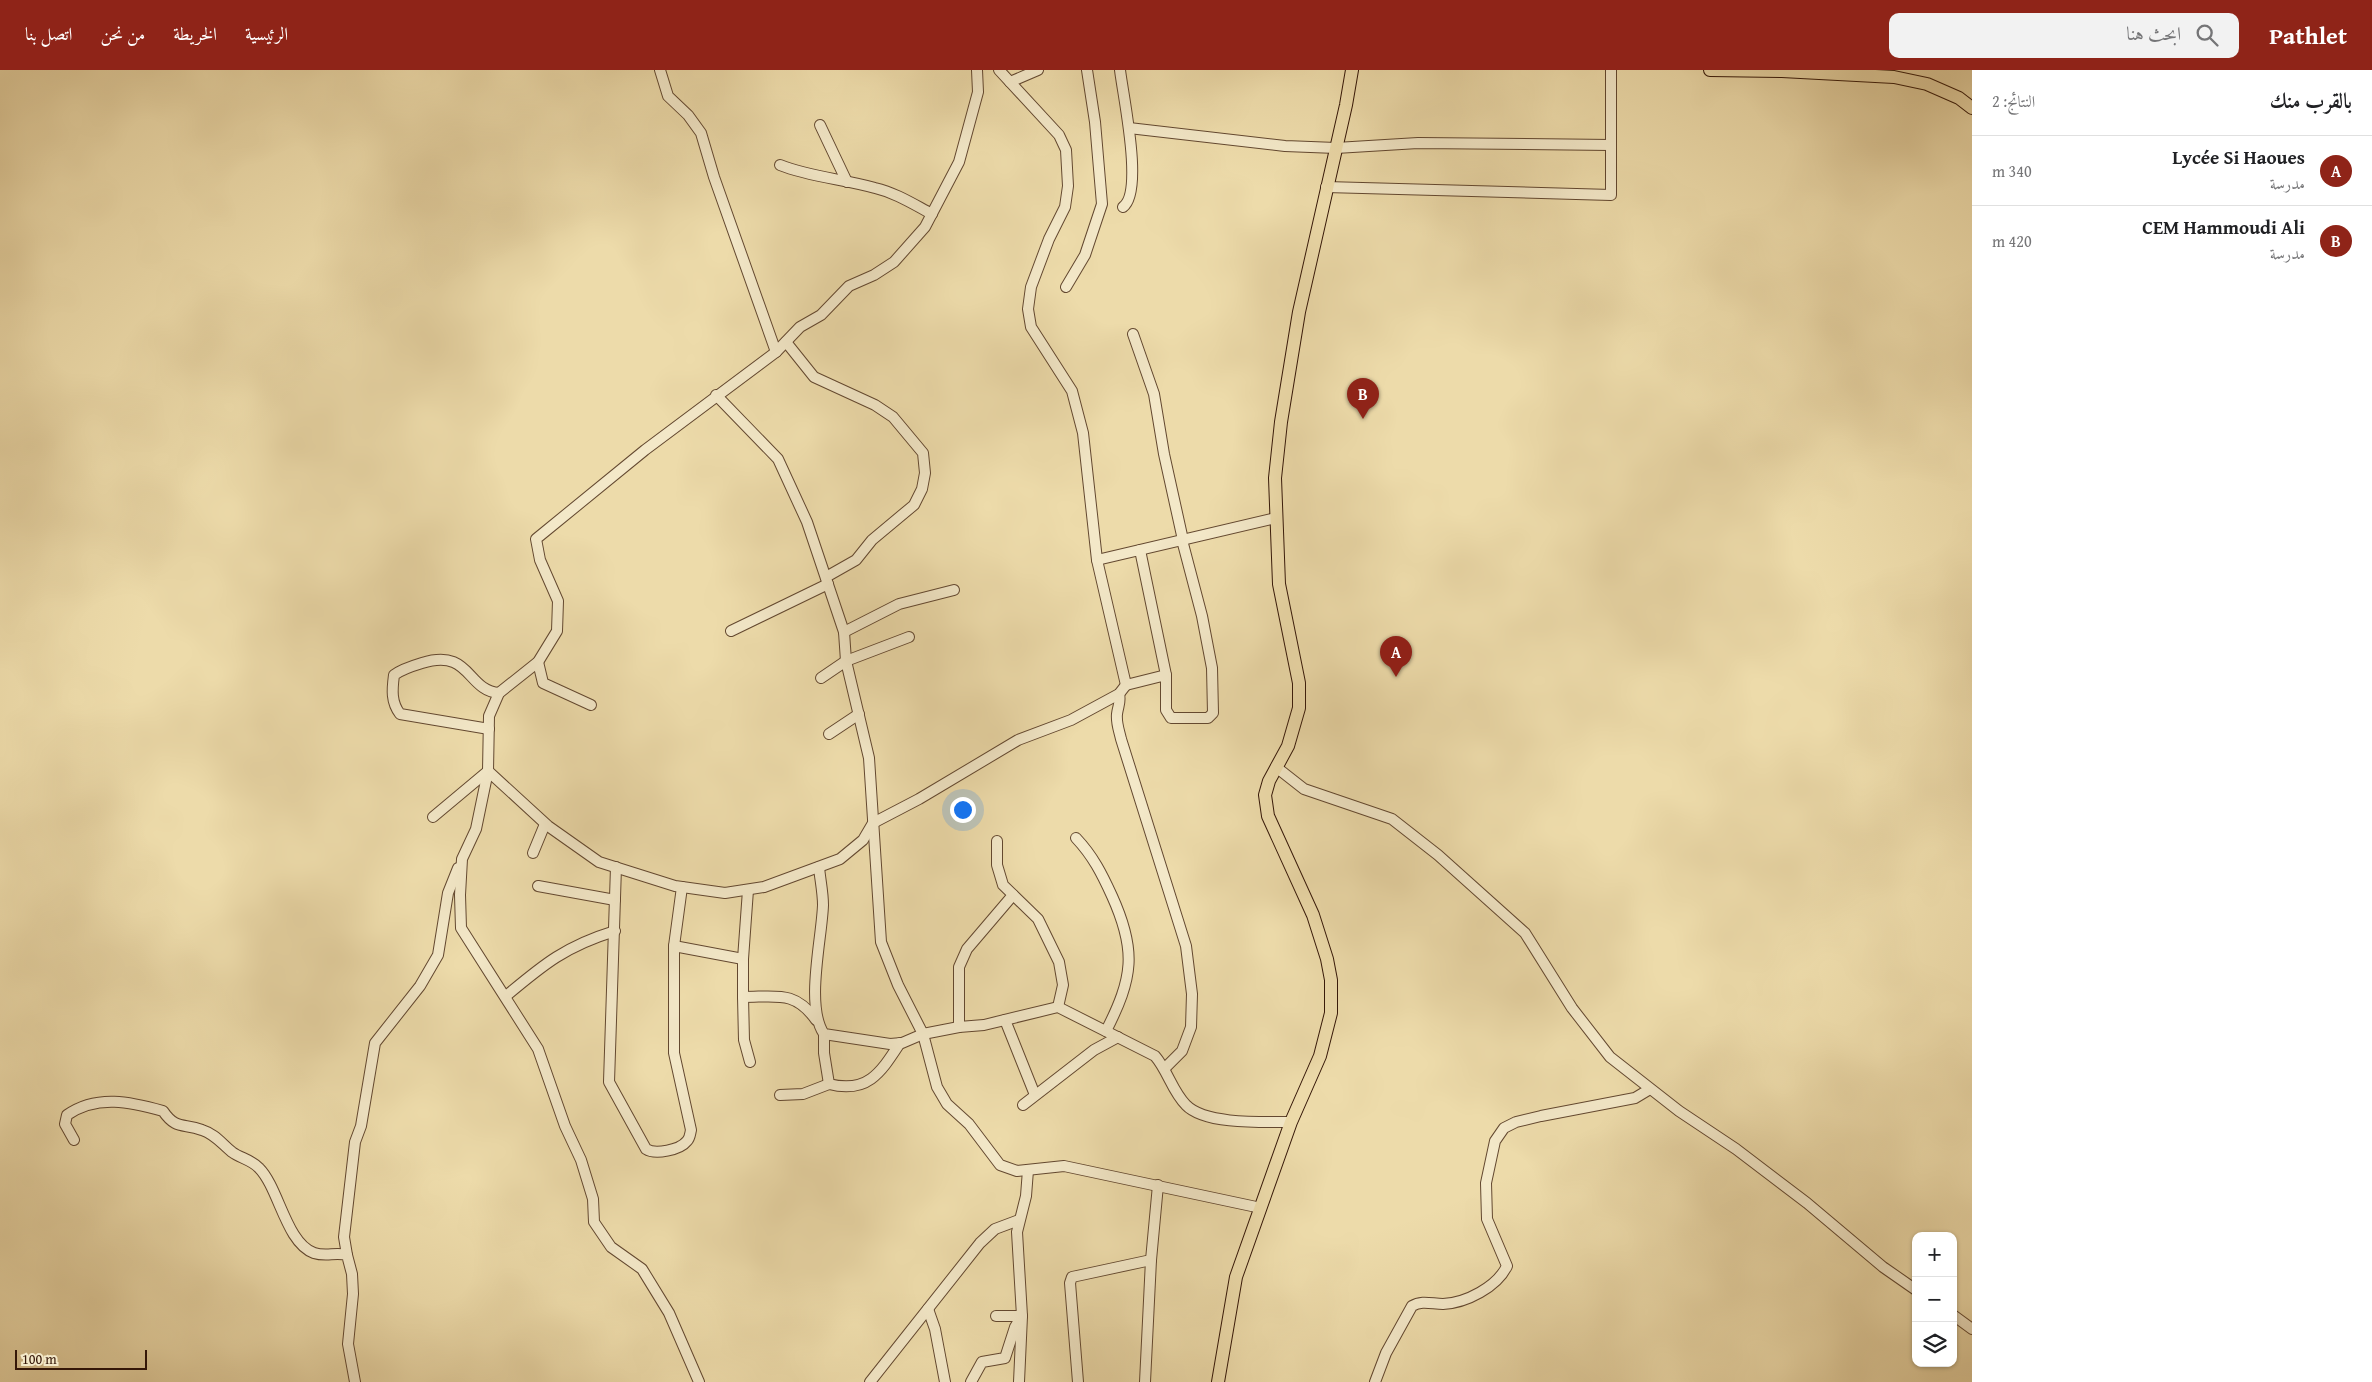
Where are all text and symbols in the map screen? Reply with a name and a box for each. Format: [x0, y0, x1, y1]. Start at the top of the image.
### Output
search box [1889, 13, 2239, 58]
text: Pathlet [2269, 18, 2347, 53]
text: ابحث هنا [2126, 19, 2181, 47]
text: اتصل بنا [25, 20, 72, 47]
text: من نحن [100, 20, 145, 47]
text: الخريطة [173, 20, 217, 47]
text: الرئيسية [245, 20, 288, 47]
icon: search [2193, 21, 2221, 49]
text: بالقرب منك [2270, 85, 2352, 116]
text: النتائج: 2 [1992, 89, 2035, 113]
text: Lycée Si Haoues [2172, 143, 2305, 171]
text: 340 m [1992, 159, 2032, 183]
text: A [2331, 159, 2341, 183]
text: مدرسة [2270, 171, 2305, 195]
text: CEM Hammoudi Ali [2142, 213, 2305, 241]
text: 420 m [1992, 229, 2032, 253]
text: B [2331, 229, 2341, 253]
text: مدرسة [2270, 241, 2305, 265]
pin: B [1347, 378, 1379, 419]
pin: A [1380, 636, 1412, 677]
your location [950, 797, 976, 823]
map controls [1912, 1232, 1957, 1367]
button: + [1912, 1232, 1957, 1277]
button: − [1912, 1277, 1957, 1322]
button: layers [1912, 1322, 1957, 1367]
scale bar [15, 1347, 148, 1370]
text: 100 m [22, 1349, 57, 1369]

